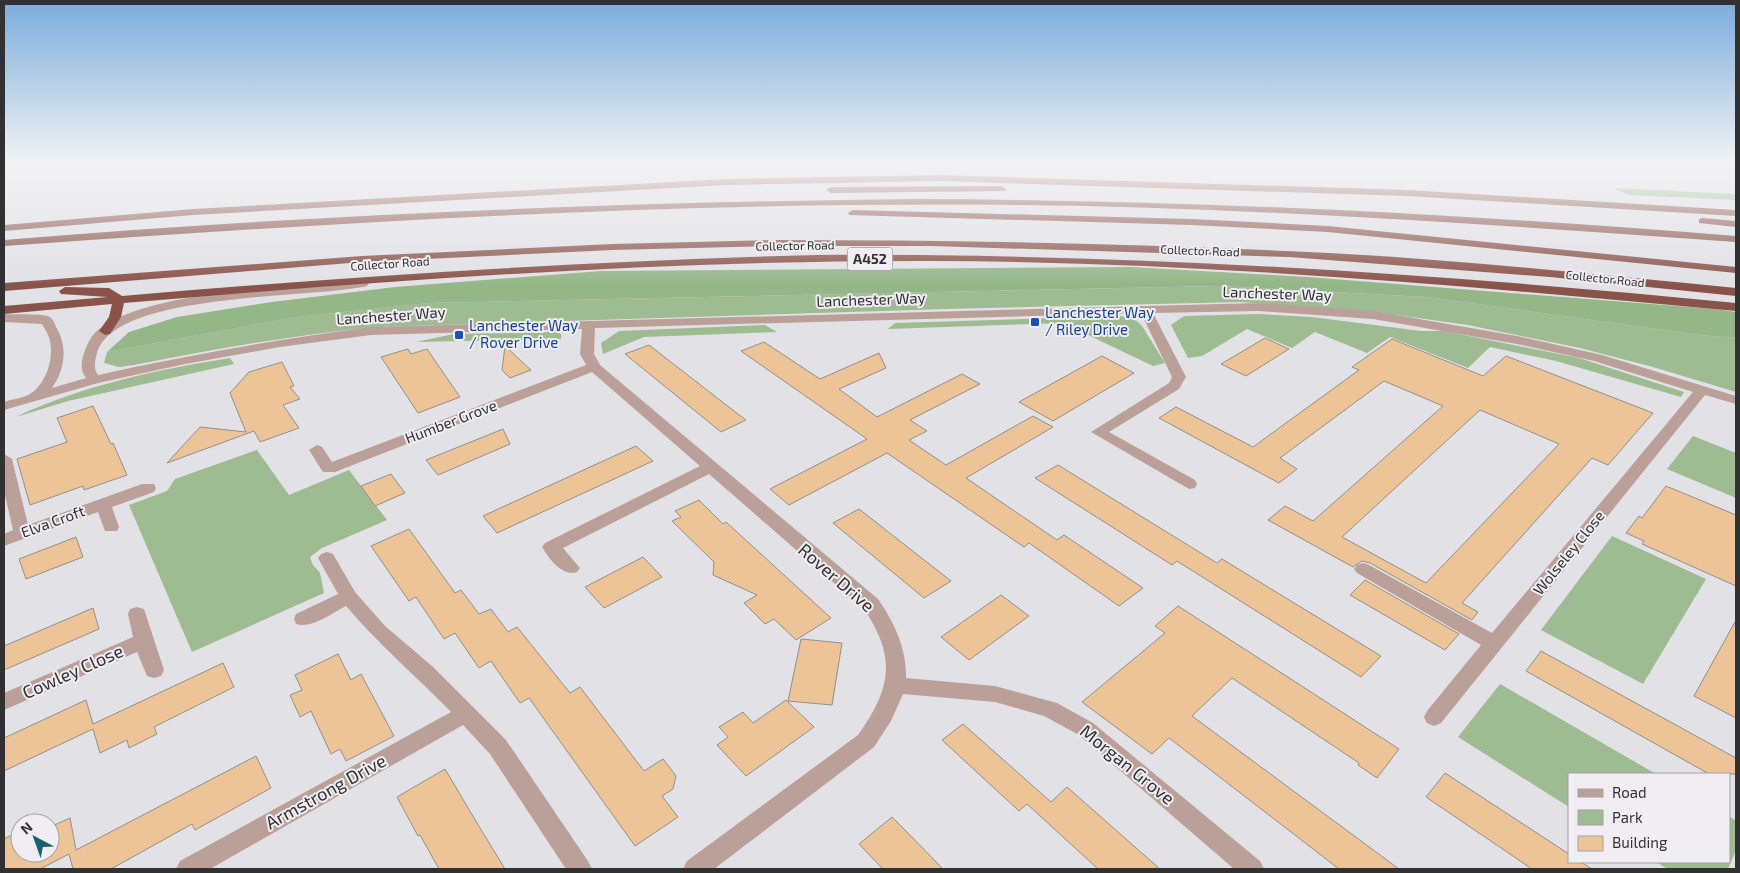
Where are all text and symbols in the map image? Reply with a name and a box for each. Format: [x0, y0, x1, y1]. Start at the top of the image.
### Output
street label: Collector Road [755, 237, 835, 253]
street label: Collector Road [1160, 242, 1240, 258]
road number: A452 [848, 248, 892, 270]
street label: Collector Road [350, 253, 430, 273]
street label: Collector Road [1565, 267, 1645, 289]
street label: Lanchester Way [1222, 282, 1332, 304]
street label: Lanchester Way [816, 288, 926, 310]
street label: Lanchester Way [336, 302, 446, 328]
place label: Lanchester Way / Riley Drive [1045, 303, 1154, 338]
place label: Lanchester Way / Rover Drive [469, 316, 578, 351]
marker: Lanchester Way / Riley Drive [1029, 316, 1041, 328]
marker: Lanchester Way / Rover Drive [453, 329, 465, 341]
street label: Humber Grove [402, 395, 499, 447]
street label: Elva Croft [18, 501, 87, 541]
street label: Wolseley Close [1529, 507, 1608, 598]
street label: Rover Drive [794, 538, 879, 616]
street label: Cowley Close [19, 639, 126, 703]
street label: Morgan Grove [1076, 719, 1179, 809]
street label: Armstrong Drive [261, 749, 390, 833]
legend [1568, 773, 1730, 863]
text: Road [1612, 783, 1647, 801]
text: Park [1612, 808, 1643, 826]
north arrow [10, 813, 60, 863]
text: N [17, 818, 36, 838]
text: Building [1612, 833, 1668, 851]

